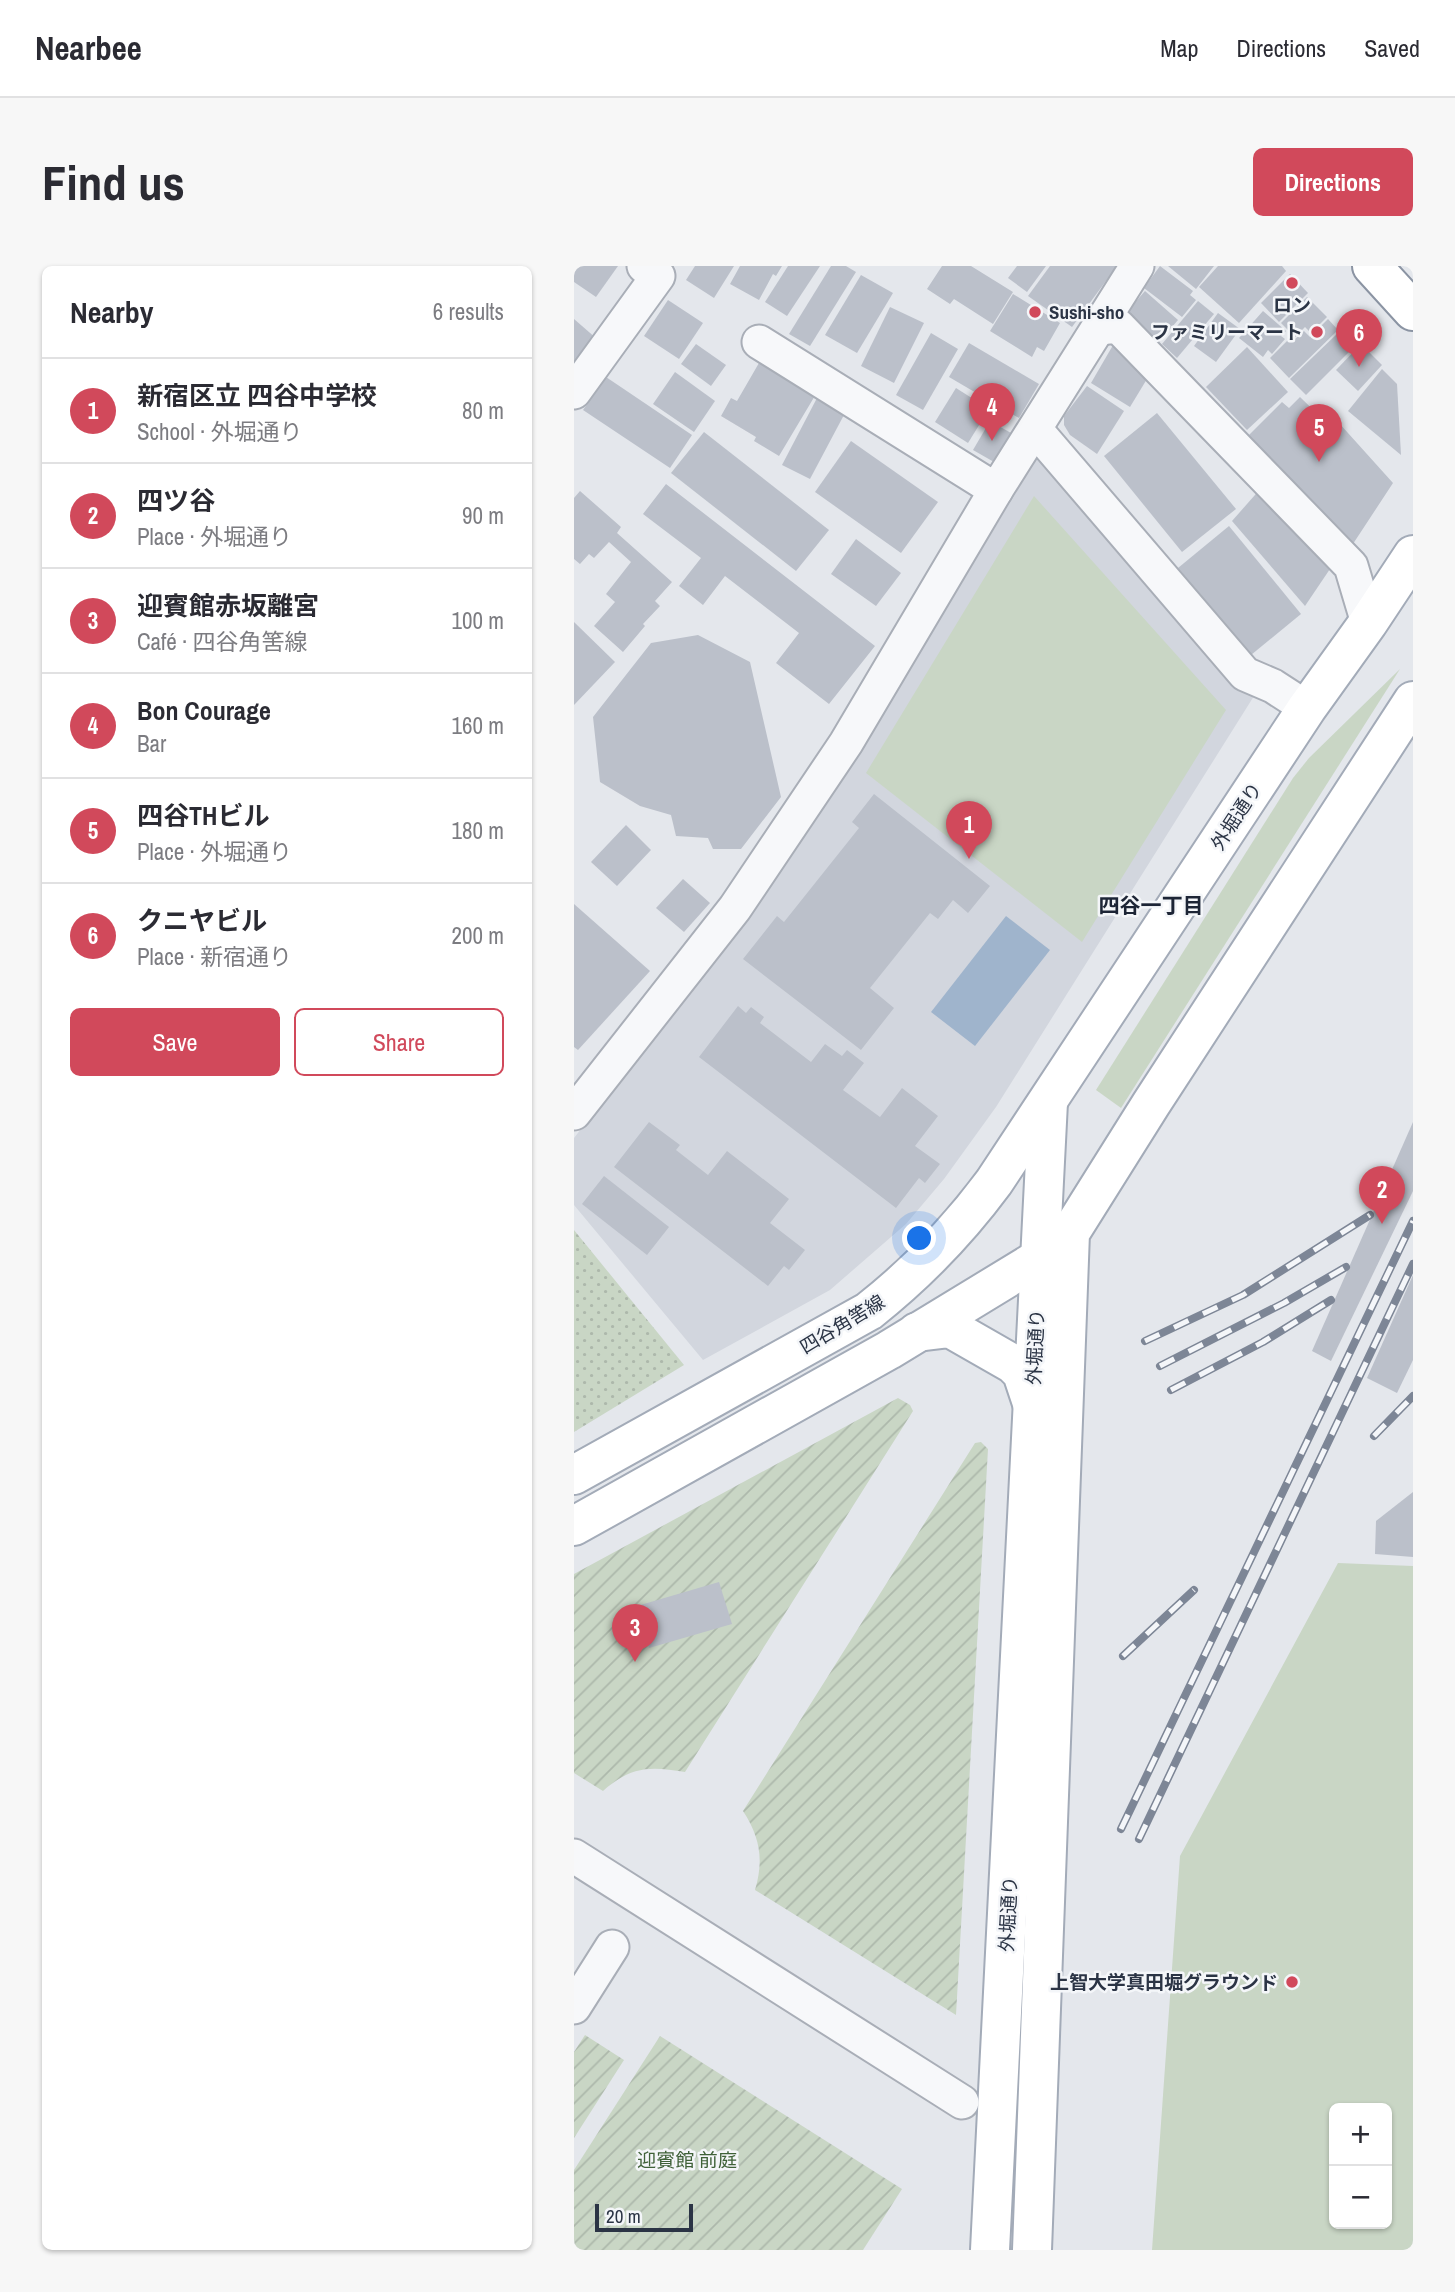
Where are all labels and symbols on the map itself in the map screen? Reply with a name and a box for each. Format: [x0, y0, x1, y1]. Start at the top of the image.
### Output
marker: ロン [1284, 275, 1300, 291]
place label: ロン [1273, 292, 1311, 318]
place label: Sushi-sho [1049, 299, 1124, 325]
marker: Sushi-sho [1027, 304, 1043, 320]
pin: 6 [1336, 309, 1382, 367]
place label: ファミリーマート [1151, 319, 1303, 345]
marker: ファミリーマート [1309, 324, 1325, 340]
pin: 4 [969, 383, 1015, 441]
pin: 5 [1296, 404, 1342, 462]
street label: 外堀通り [1204, 777, 1268, 855]
pin: 1 [946, 801, 992, 859]
district label: 四谷一丁目 [1099, 891, 1204, 920]
pin: 2 [1359, 1166, 1405, 1224]
your location [902, 1221, 936, 1255]
street label: 四谷角筈線 [795, 1288, 889, 1360]
street label: 外堀通り [1020, 1308, 1050, 1386]
pin: 3 [612, 1604, 658, 1662]
street label: 外堀通り [993, 1875, 1023, 1953]
place label: 上智大学真田堀グラウンド [1050, 1969, 1278, 1995]
marker: 上智大学真田堀グラウンド [1284, 1974, 1300, 1990]
park label: 迎賓館 前庭 [637, 2147, 737, 2173]
scale bar [595, 2201, 693, 2233]

